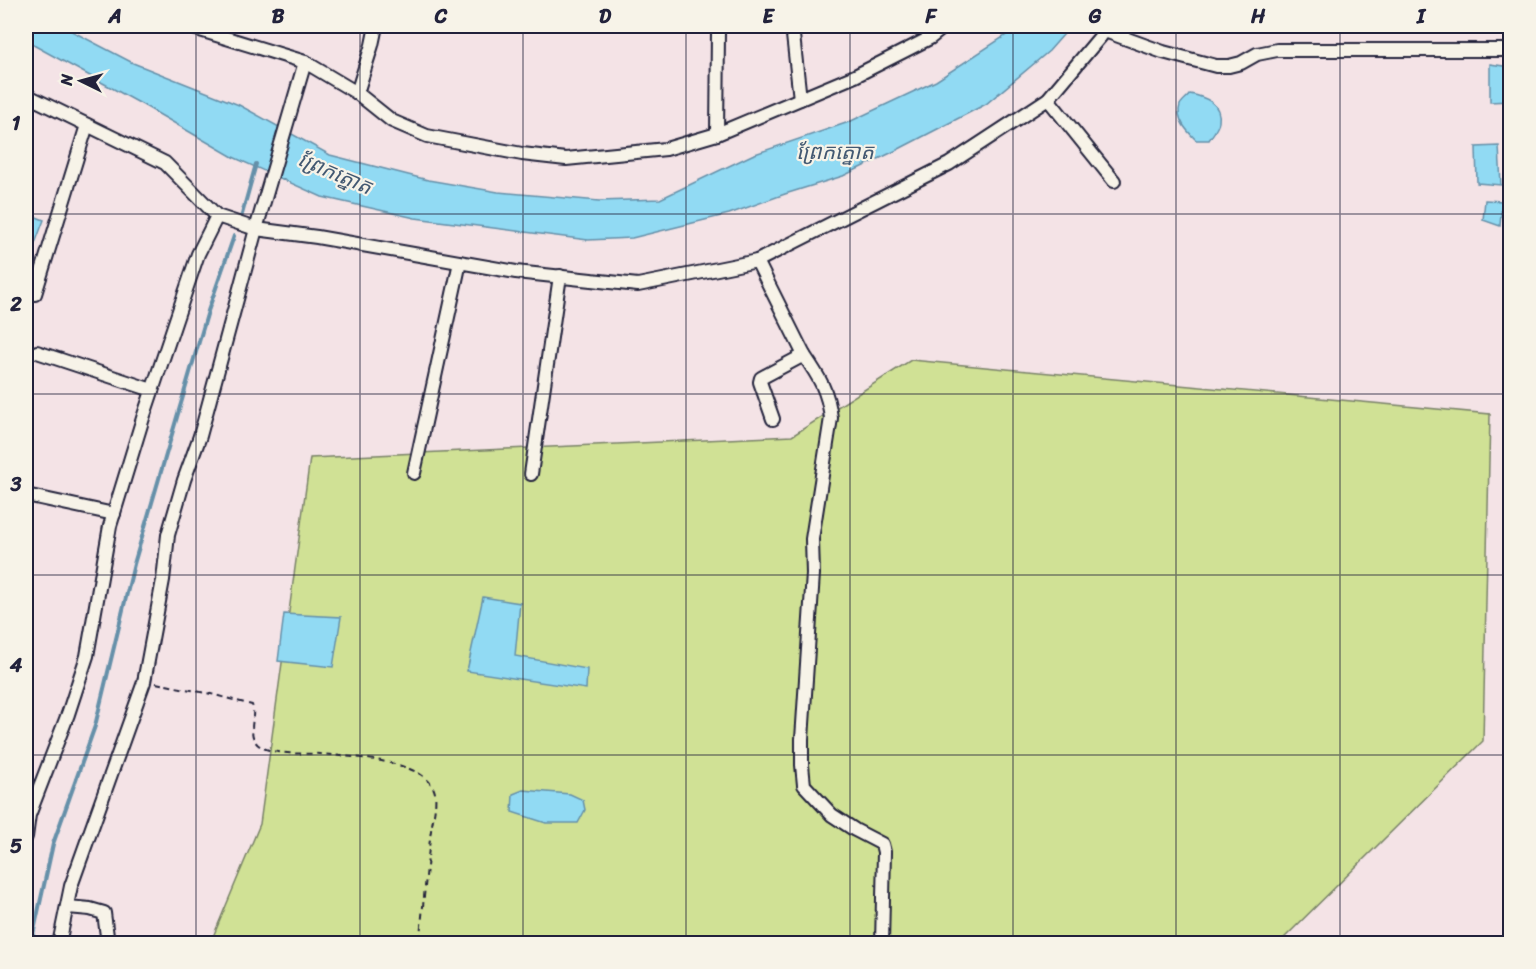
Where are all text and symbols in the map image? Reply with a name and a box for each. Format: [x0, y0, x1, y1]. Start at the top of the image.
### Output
text: A [107, 0, 122, 34]
text: B [272, 0, 285, 34]
text: C [434, 0, 448, 34]
text: D [599, 0, 612, 34]
text: E [762, 0, 775, 34]
text: F [925, 0, 938, 34]
text: G [1088, 0, 1102, 34]
text: H [1250, 0, 1266, 34]
text: I [1416, 0, 1427, 34]
north arrow [51, 51, 111, 111]
text: N [52, 72, 82, 88]
text: 1 [12, 106, 21, 141]
water label: ព្រែកត្នោត [796, 133, 875, 171]
water label: ព្រែកត្នោត [292, 140, 380, 206]
text: 2 [9, 287, 22, 322]
text: 3 [10, 467, 22, 502]
text: 4 [9, 648, 23, 683]
text: 5 [10, 829, 22, 864]

